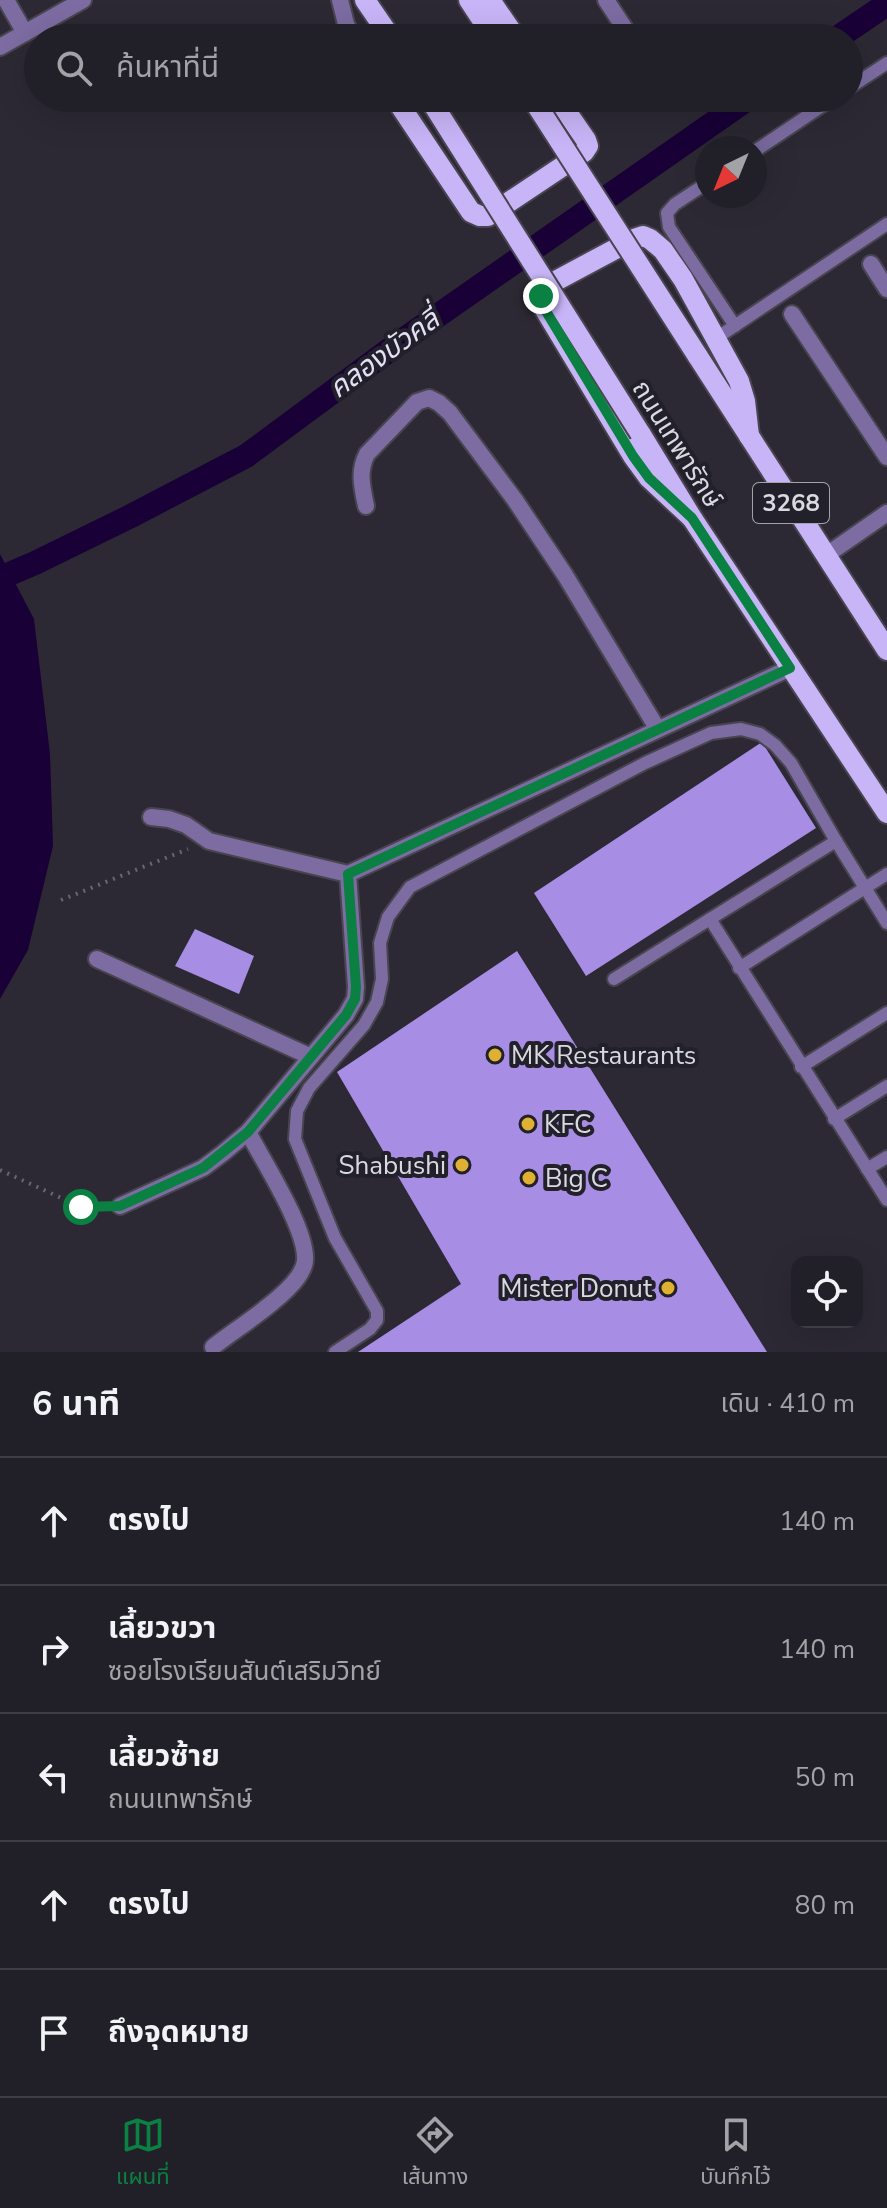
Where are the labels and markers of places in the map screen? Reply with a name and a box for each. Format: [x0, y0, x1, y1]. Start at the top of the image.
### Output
place label: MK Restaurants [511, 1038, 696, 1073]
marker: MK Restaurants [486, 1046, 504, 1064]
place label: KFC [544, 1107, 592, 1142]
marker: KFC [519, 1115, 537, 1133]
place label: Shabushi [338, 1148, 446, 1183]
marker: Shabushi [453, 1156, 471, 1174]
place label: Big C [545, 1161, 608, 1196]
marker: Big C [520, 1169, 538, 1187]
place label: Mister Donut [500, 1271, 653, 1306]
marker: Mister Donut [659, 1279, 677, 1297]

